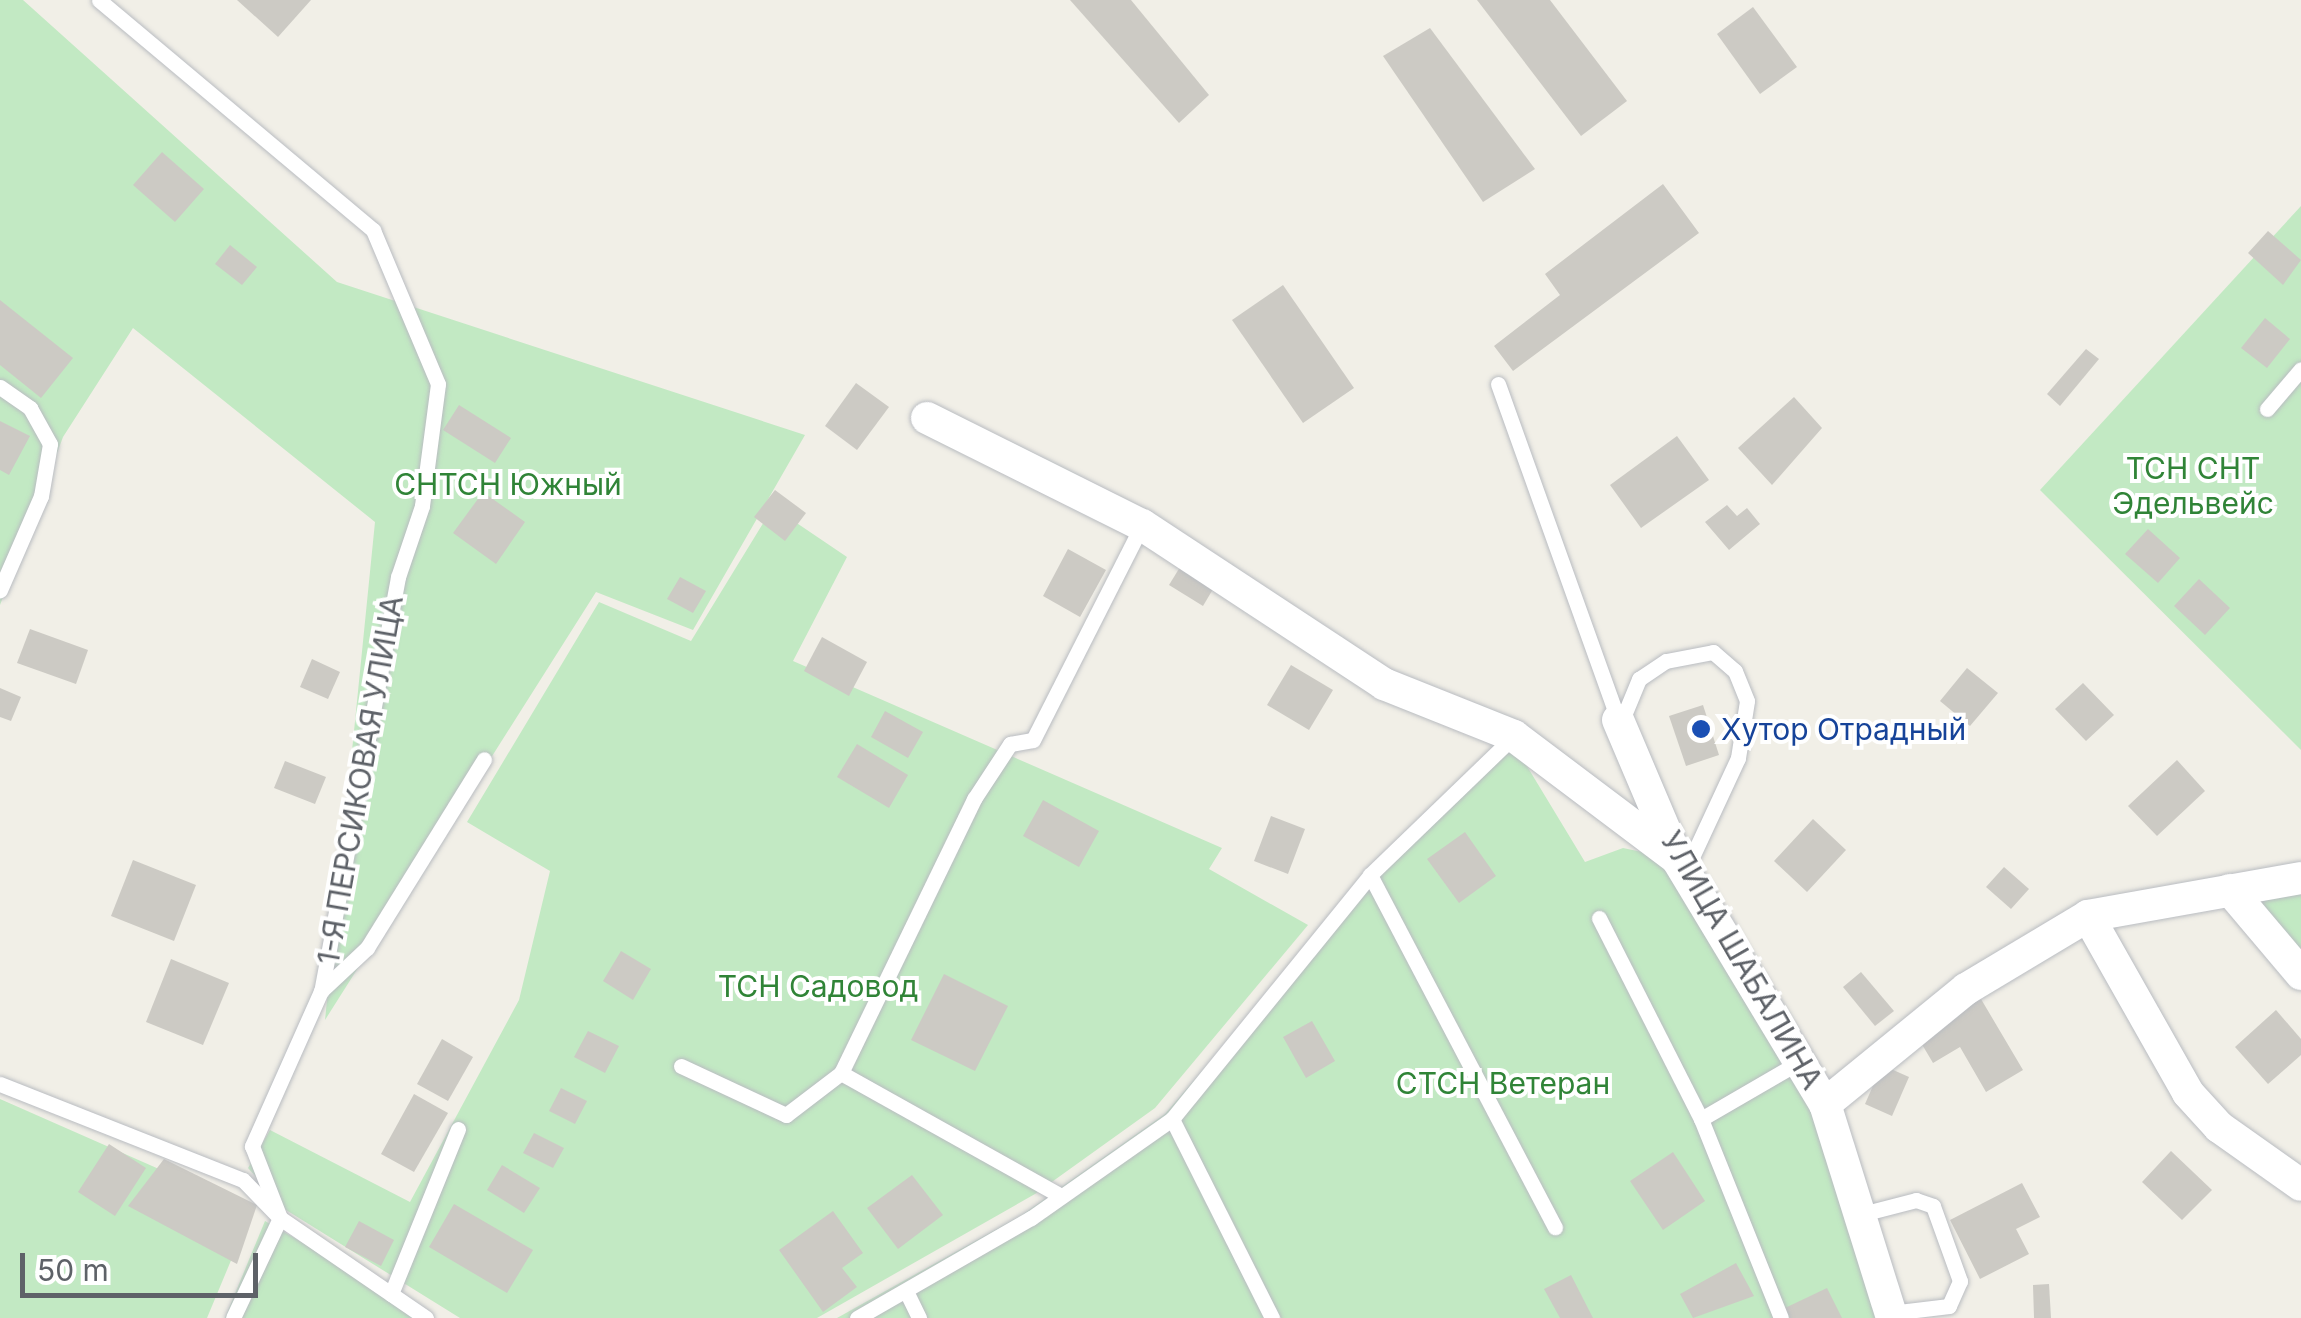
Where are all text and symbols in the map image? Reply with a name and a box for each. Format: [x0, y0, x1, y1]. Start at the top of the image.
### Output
park label: ТСН СНТ Эдельвейс [2112, 450, 2274, 520]
park label: СНТСН Южный [394, 466, 622, 502]
street label: 1-Я ПЕРСИКОВАЯ УЛИЦА [310, 593, 410, 967]
place label: Хутор Отрадный [1721, 711, 1966, 747]
marker: Хутор Отрадный [1690, 718, 1712, 740]
street label: УЛИЦА ШАБАЛИНА [1653, 824, 1831, 1096]
park label: ТСН Садовод [718, 968, 918, 1004]
park label: СТСН Ветеран [1396, 1065, 1610, 1101]
scale bar [25, 1233, 262, 1295]
text: 50 m [37, 1252, 109, 1288]

